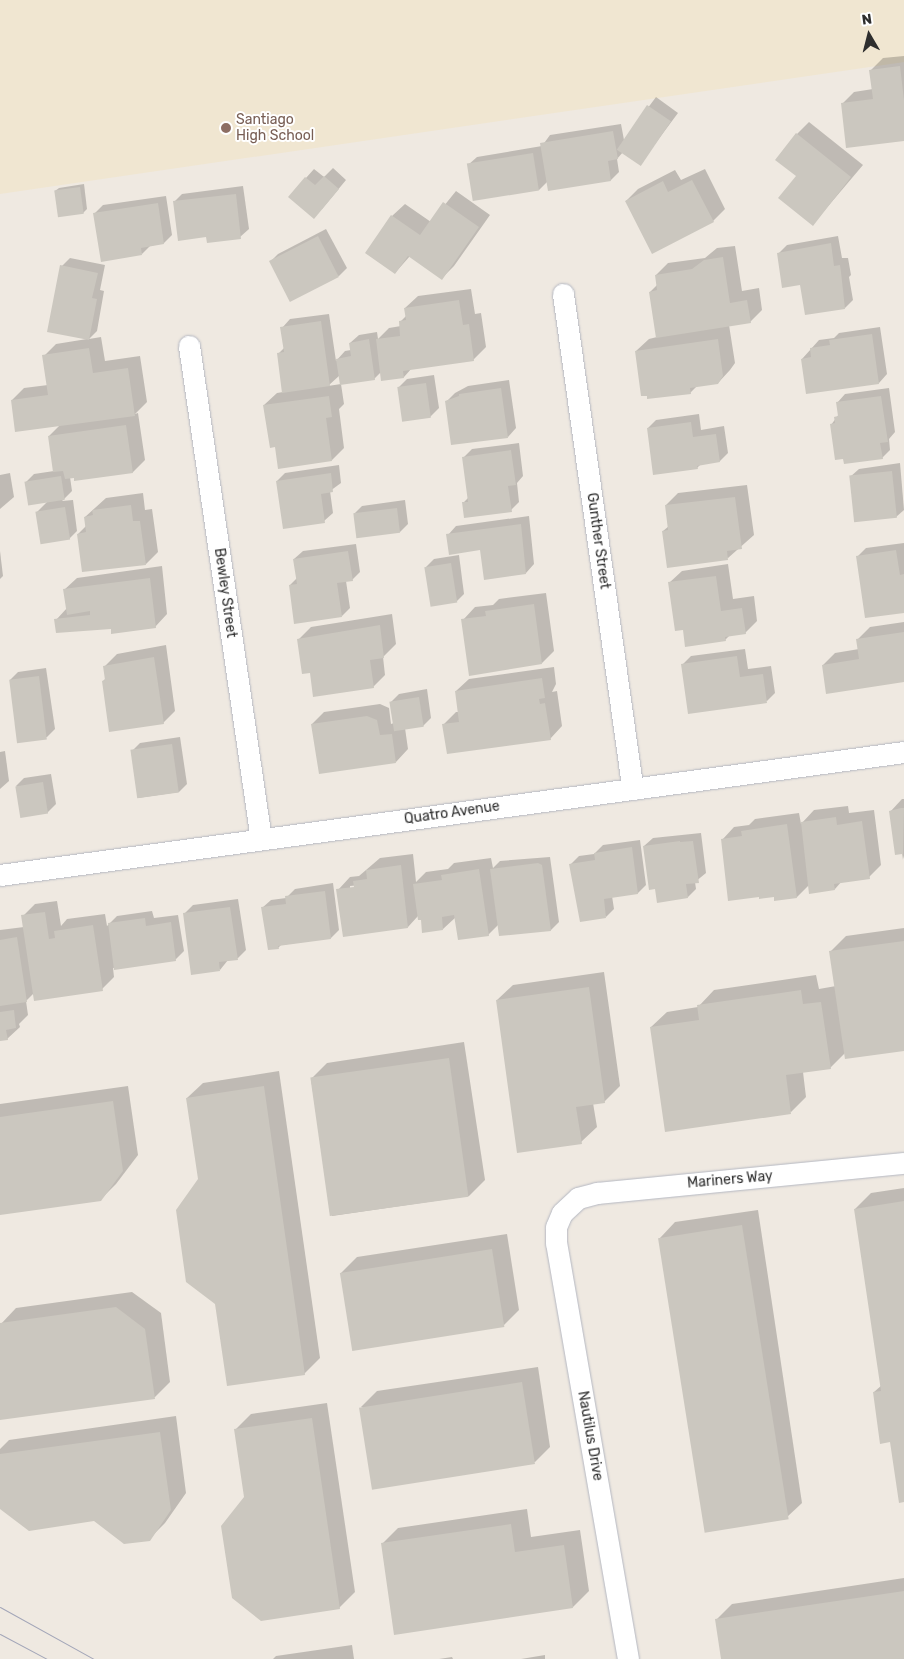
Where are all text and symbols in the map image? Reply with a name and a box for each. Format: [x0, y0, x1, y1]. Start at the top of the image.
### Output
north arrow [844, 10, 894, 60]
text: N [861, 11, 873, 29]
place label: Santiago High School [236, 112, 314, 144]
marker: Santiago High School [220, 122, 232, 134]
street label: Gunther Street [583, 492, 613, 590]
street label: Bewley Street [210, 547, 240, 639]
street label: Quatro Avenue [403, 798, 501, 828]
street label: Mariners Way [686, 1168, 774, 1192]
street label: Nautilus Drive [574, 1390, 606, 1482]

